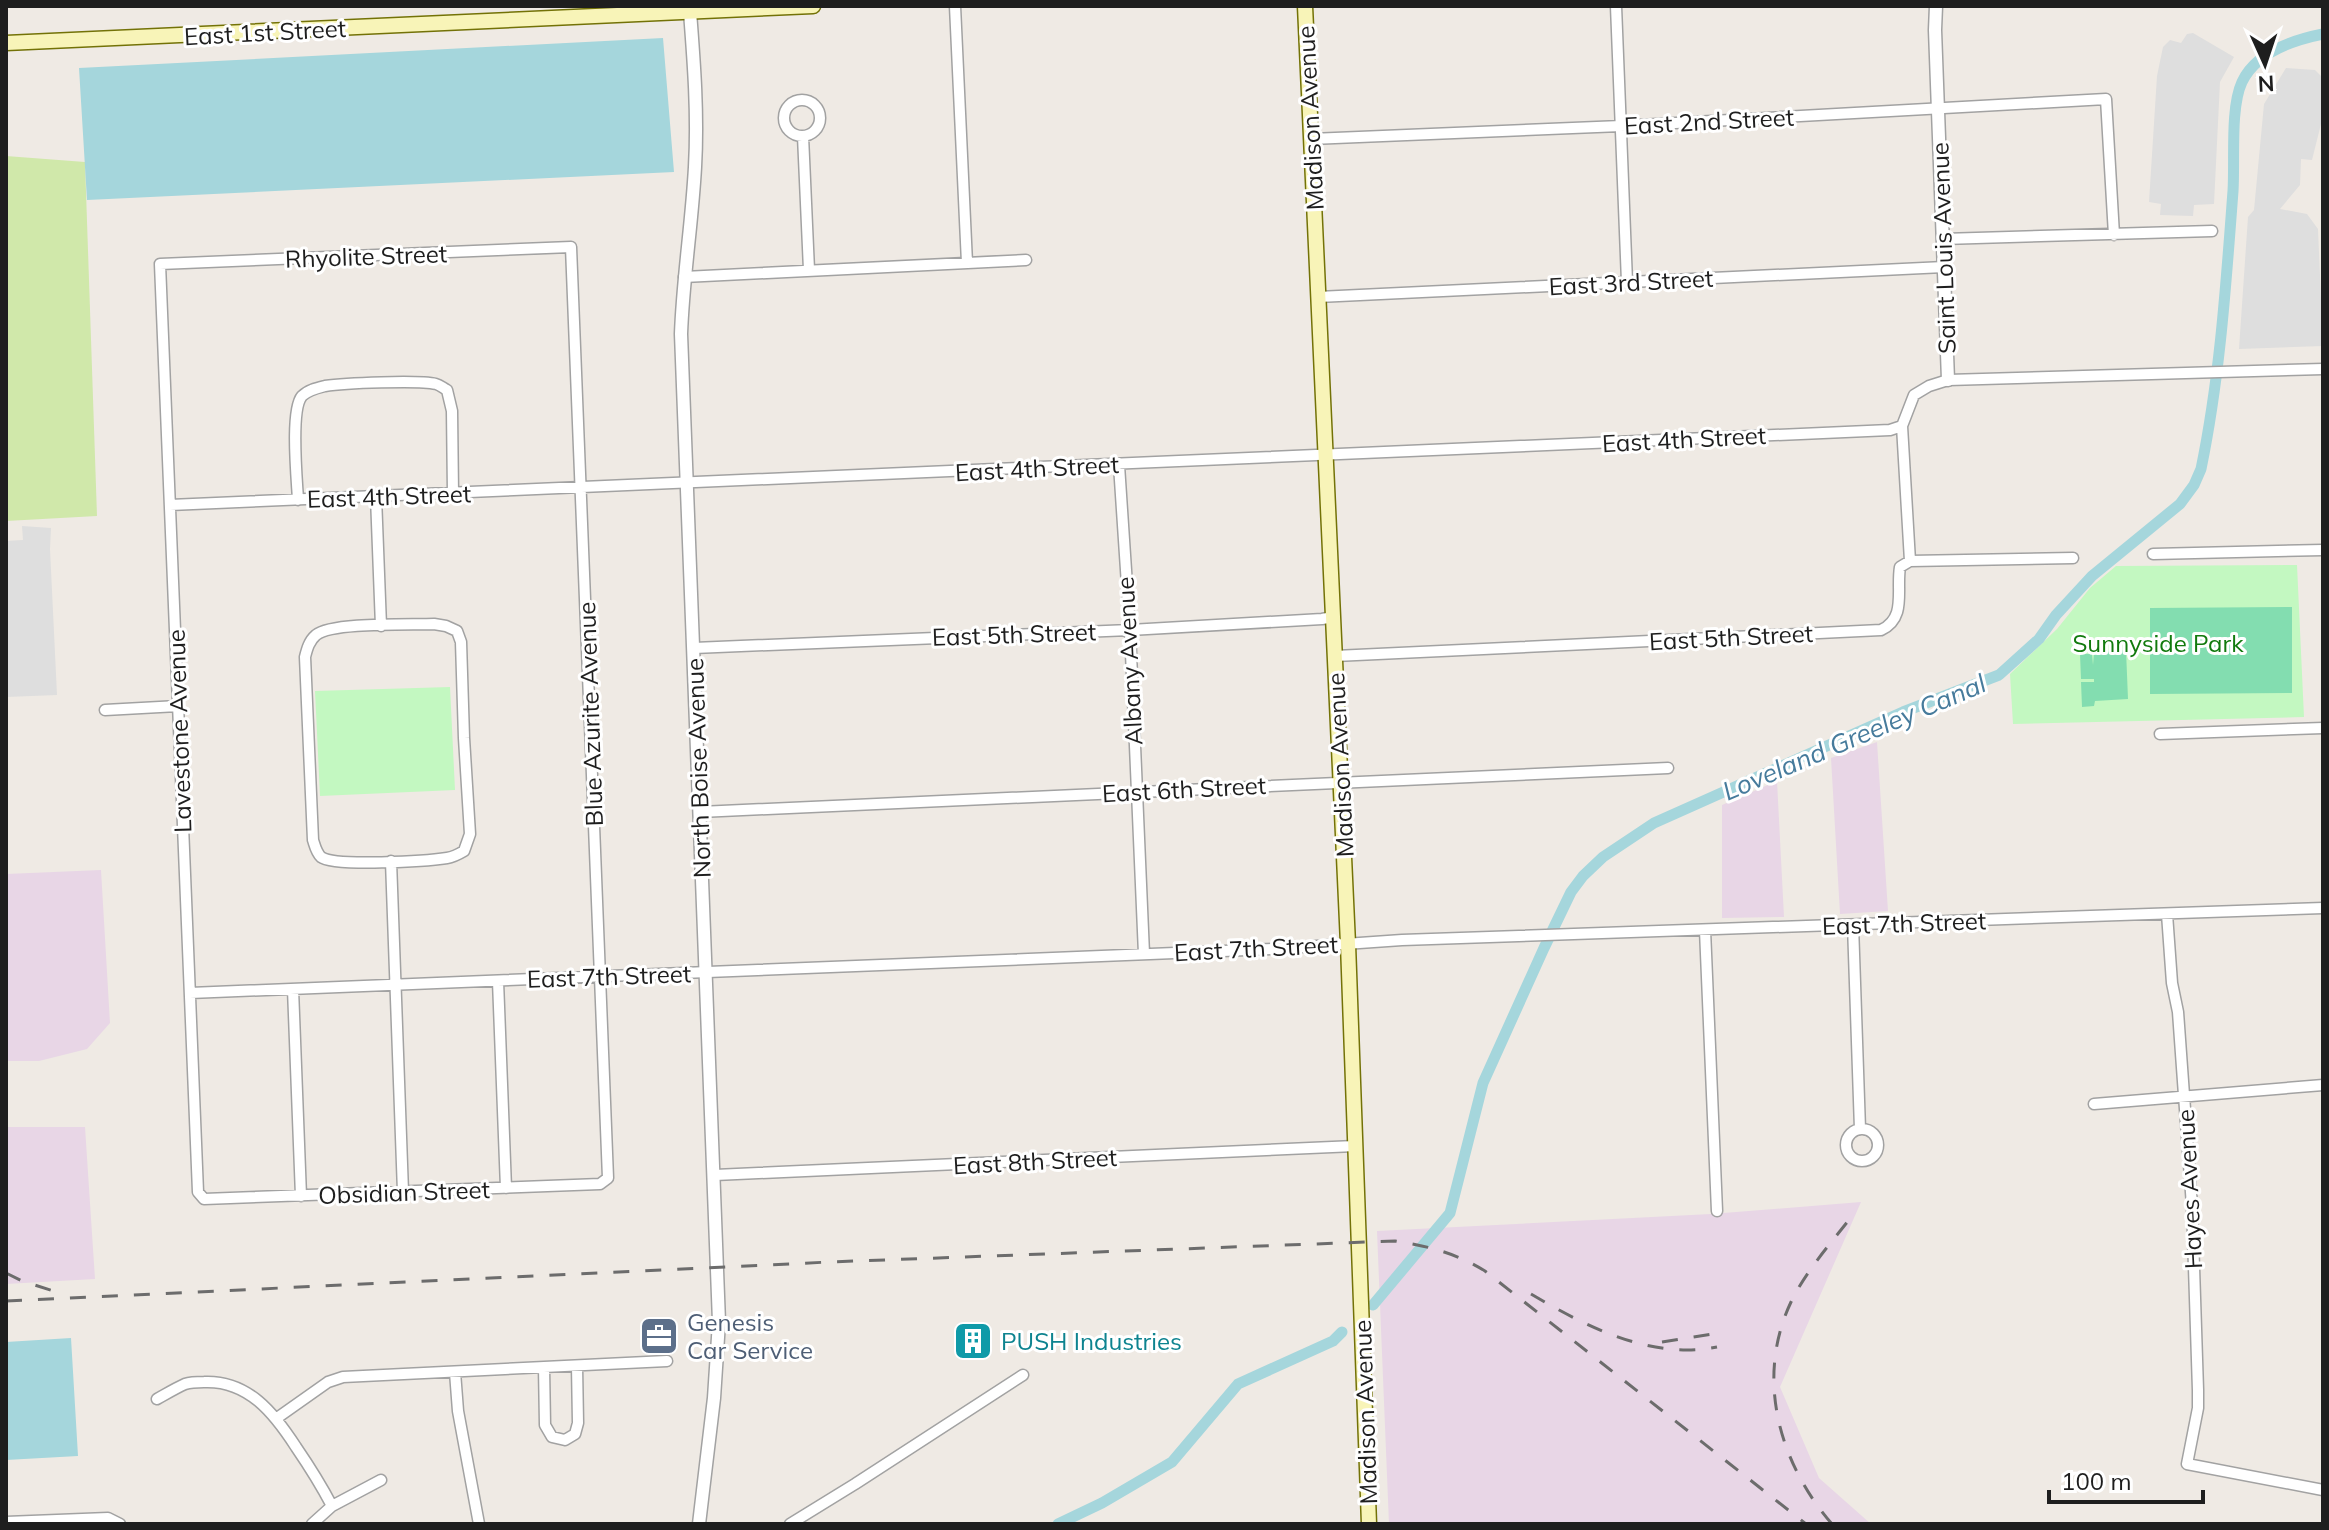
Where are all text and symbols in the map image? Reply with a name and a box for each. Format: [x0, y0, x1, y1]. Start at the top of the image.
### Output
street label: East 1st Street [183, 13, 347, 51]
north arrow [2225, 24, 2305, 104]
street label: Madison Avenue [1290, 25, 1330, 211]
text: N [2257, 70, 2275, 98]
street label: East 2nd Street [1623, 102, 1795, 140]
street label: Saint Louis Avenue [1924, 142, 1962, 354]
street label: Rhyolite Street [284, 238, 448, 274]
street label: East 3rd Street [1548, 263, 1714, 301]
street label: East 4th Street [1601, 420, 1767, 458]
street label: East 4th Street [954, 449, 1120, 487]
street label: East 4th Street [306, 478, 472, 514]
street label: Albany Avenue [1110, 576, 1148, 746]
street label: Blue Azurite Avenue [571, 601, 609, 827]
street label: East 5th Street [931, 616, 1097, 652]
street label: East 5th Street [1648, 618, 1814, 656]
park label: Sunnyside Park [2072, 628, 2244, 658]
street label: Lavestone Avenue [160, 629, 198, 833]
street label: North Boise Avenue [679, 657, 717, 879]
water label: Loveland Greeley Canal [1717, 666, 1992, 808]
street label: Madison Avenue [1320, 672, 1360, 858]
street label: East 6th Street [1101, 770, 1267, 808]
street label: East 7th Street [1821, 905, 1987, 941]
street label: East 7th Street [1173, 929, 1339, 967]
street label: East 7th Street [526, 958, 692, 994]
street label: Hayes Avenue [2170, 1108, 2208, 1270]
street label: East 8th Street [952, 1142, 1118, 1180]
street label: Obsidian Street [318, 1174, 490, 1210]
place label: Genesis Car Service [687, 1307, 813, 1365]
office icon: Genesis Car Service [638, 1315, 680, 1357]
street label: Madison Avenue [1347, 1319, 1383, 1505]
building icon: PUSH Industries [952, 1320, 994, 1362]
place label: PUSH Industries [1001, 1326, 1182, 1356]
scale bar [2049, 1454, 2203, 1504]
text: 100 m [2061, 1466, 2132, 1496]

